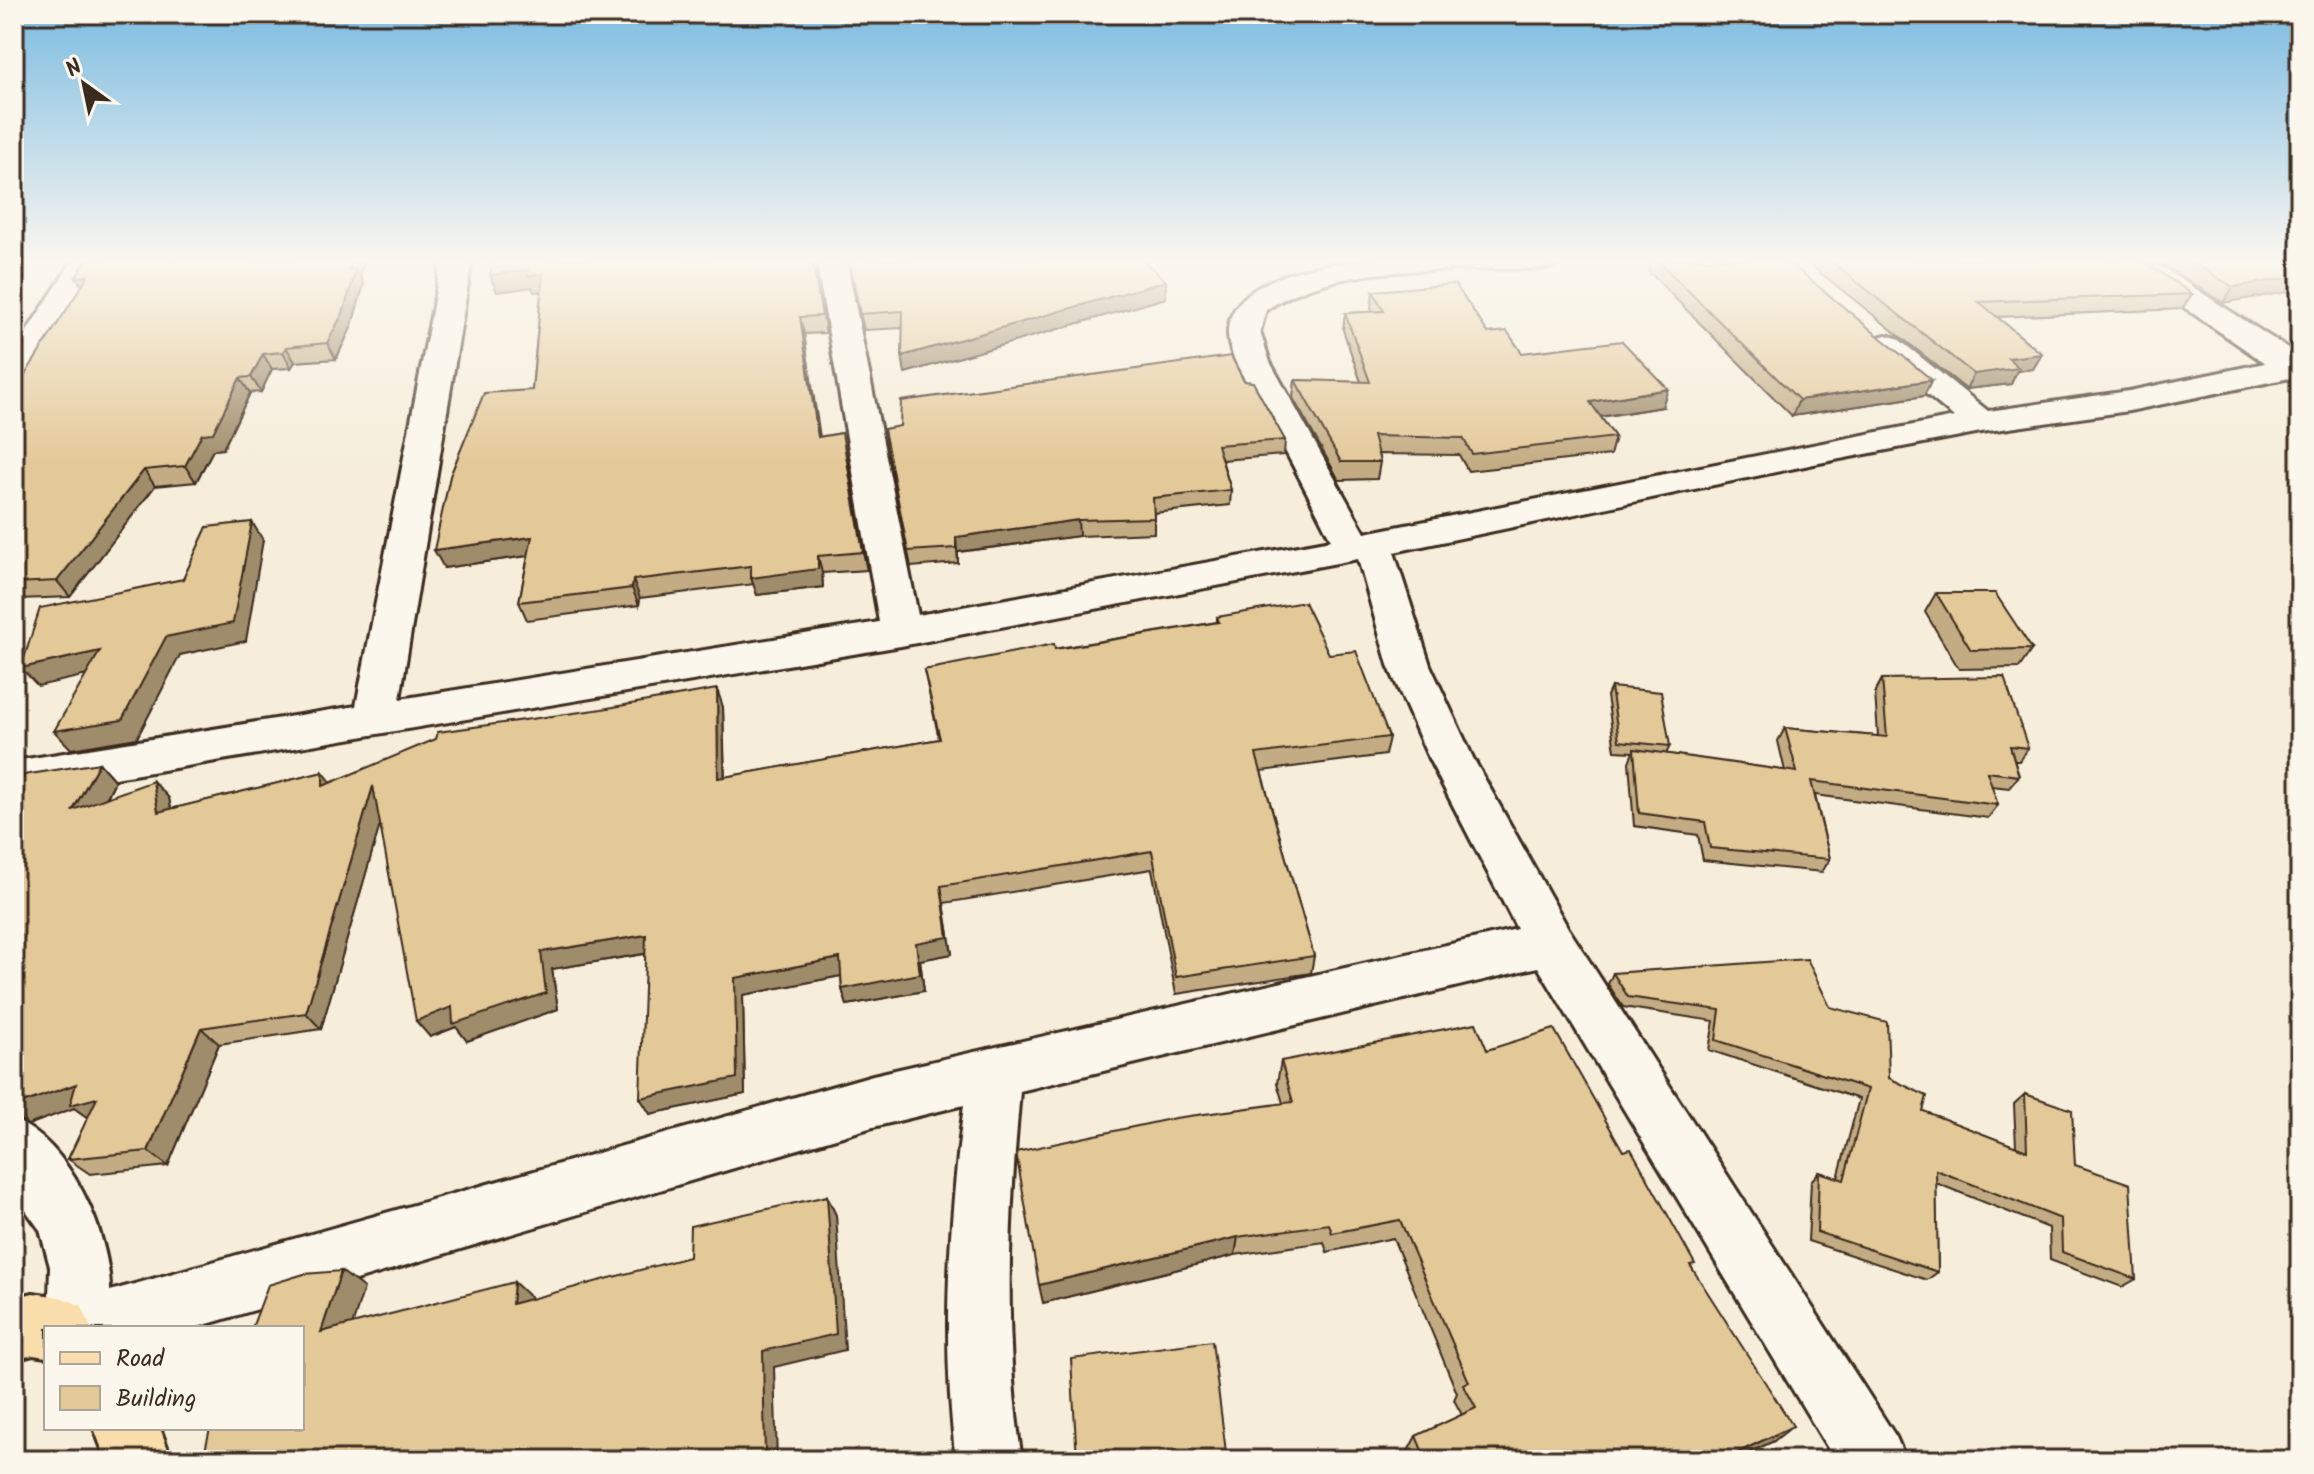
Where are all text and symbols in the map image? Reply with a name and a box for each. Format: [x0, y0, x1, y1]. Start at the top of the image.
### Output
north arrow [44, 44, 124, 124]
text: N [59, 51, 90, 88]
legend [44, 1326, 304, 1430]
text: Road [116, 1340, 165, 1379]
text: Building [116, 1380, 196, 1419]

